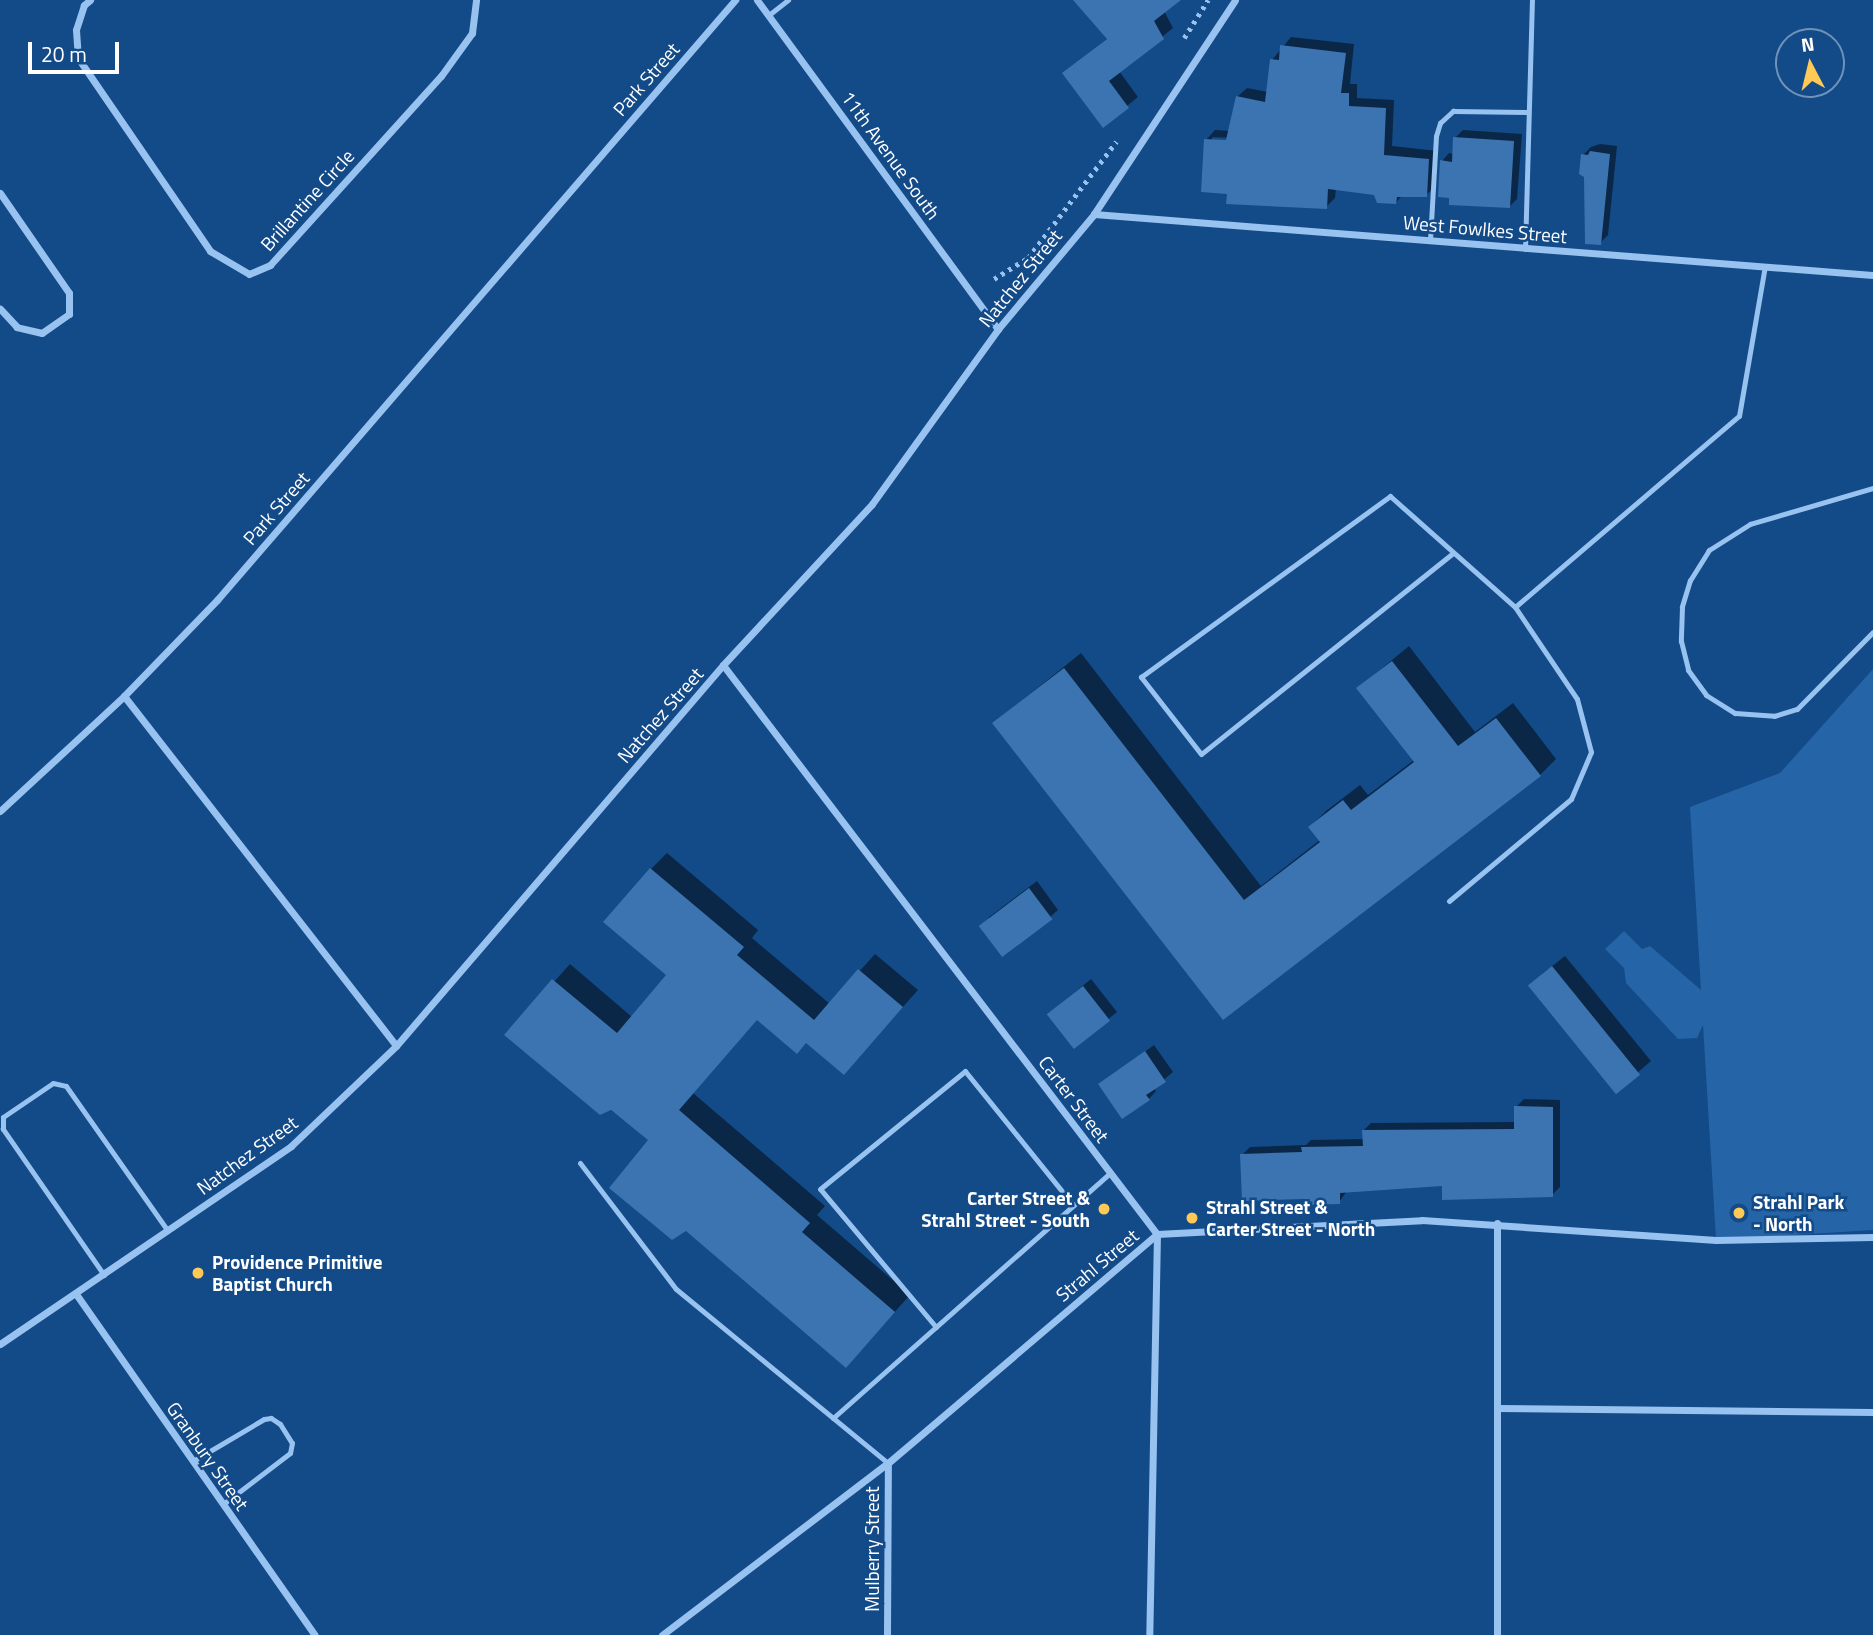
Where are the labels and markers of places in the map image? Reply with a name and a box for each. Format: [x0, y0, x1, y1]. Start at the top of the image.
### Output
place label: Carter Street & Strahl Street - South [921, 1187, 1090, 1231]
place label: Strahl Park - North [1753, 1191, 1844, 1235]
place label: Strahl Street & Carter Street - North [1206, 1196, 1375, 1240]
marker: Carter Street & Strahl Street - South [1096, 1201, 1112, 1217]
marker: Strahl Park - North [1731, 1205, 1747, 1221]
marker: Strahl Street & Carter Street - North [1184, 1210, 1200, 1226]
place label: Providence Primitive Baptist Church [212, 1251, 382, 1295]
marker: Providence Primitive Baptist Church [190, 1265, 206, 1281]

